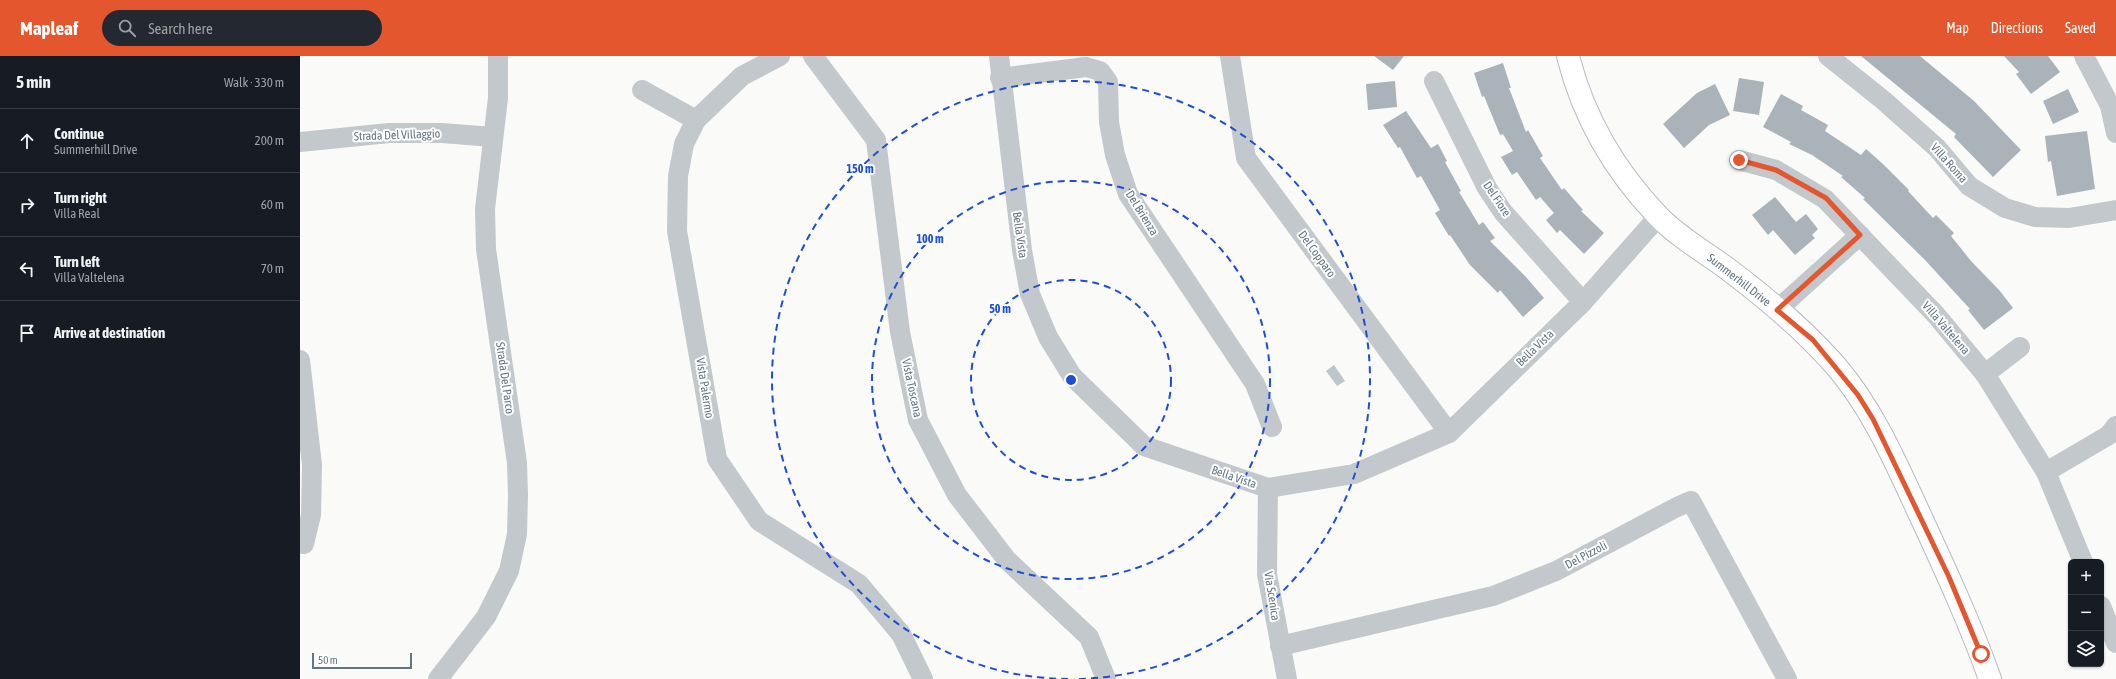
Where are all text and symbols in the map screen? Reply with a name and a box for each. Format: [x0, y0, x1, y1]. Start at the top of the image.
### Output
search box [102, 10, 382, 46]
text: Mapleaf [20, 17, 78, 39]
icon: search [116, 17, 138, 39]
text: Search here [148, 20, 213, 37]
text: Map [1946, 20, 1969, 36]
text: Directions [1991, 20, 2043, 36]
text: Saved [2065, 20, 2096, 36]
text: 5 min [16, 72, 51, 92]
text: Walk · 330 m [224, 75, 284, 90]
text: Continue [54, 125, 104, 142]
street label: Strada Del Villaggio [354, 126, 441, 144]
icon: ahead [16, 130, 38, 152]
text: 200 m [255, 133, 284, 148]
street label: Villa Roma [1928, 140, 1970, 186]
text: Summerhill Drive [54, 142, 137, 157]
route end [1730, 151, 1748, 169]
text: 150 m [846, 162, 874, 176]
street label: Del Fiore [1480, 179, 1514, 219]
street label: Del Brienza [1123, 188, 1161, 238]
text: Turn right [54, 189, 107, 206]
icon: right [16, 194, 38, 216]
text: 60 m [261, 197, 284, 212]
text: Villa Real [54, 206, 100, 221]
street label: Bella Vista [1010, 211, 1030, 259]
street label: Del Copparo [1295, 228, 1339, 280]
text: 100 m [916, 232, 944, 246]
street label: Summerhill Drive [1704, 251, 1774, 309]
text: Turn left [54, 253, 100, 270]
icon: left [16, 258, 38, 280]
text: 70 m [261, 261, 284, 276]
text: Villa Valtelena [54, 270, 125, 285]
street label: Villa Valtelena [1919, 299, 1973, 357]
text: 50 m [989, 302, 1011, 316]
icon: arrive [16, 322, 38, 344]
text: Arrive at destination [54, 324, 165, 341]
street label: Bella Vista [1513, 327, 1557, 369]
street label: Strada Del Parco [493, 341, 517, 415]
street label: Vista Palermo [693, 357, 717, 420]
street label: Vista Toscana [899, 357, 925, 419]
centre of rings [1064, 373, 1078, 387]
street label: Bella Vista [1210, 463, 1258, 491]
street label: Del Pizzoli [1563, 538, 1609, 572]
map controls [2068, 559, 2104, 667]
button: + [2068, 559, 2104, 595]
street label: Via Scenica [1261, 571, 1283, 621]
button: − [2068, 595, 2104, 631]
button: layers [2068, 631, 2104, 667]
route start [1972, 645, 1990, 663]
scale bar [312, 651, 412, 670]
text: 50 m [318, 654, 338, 666]

